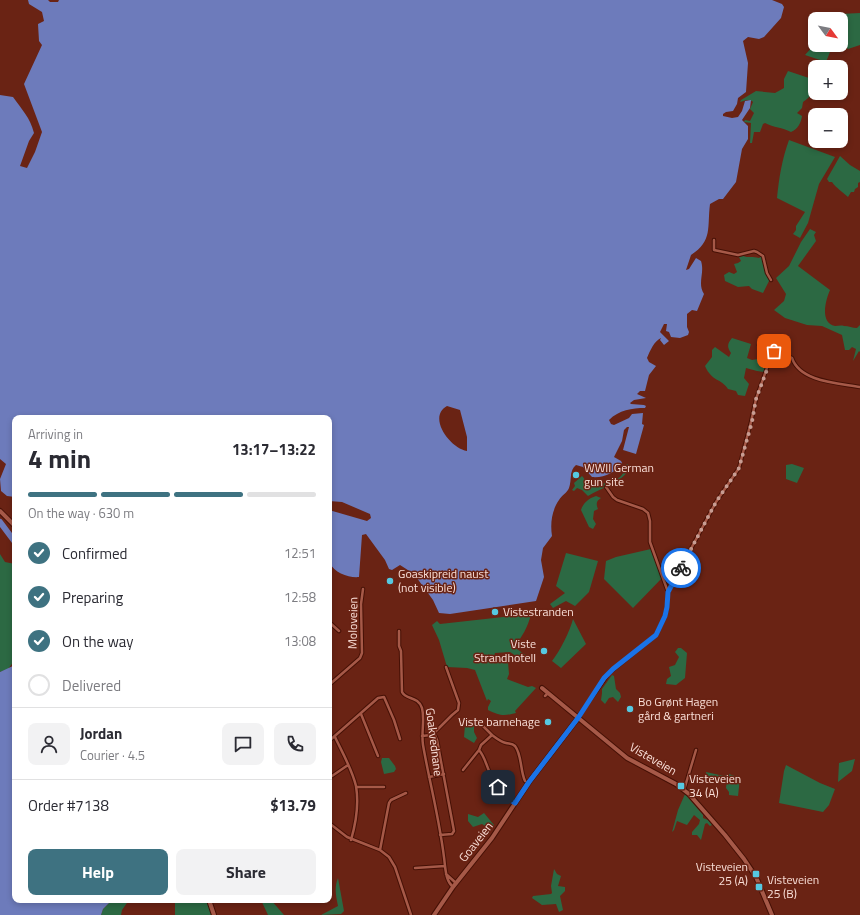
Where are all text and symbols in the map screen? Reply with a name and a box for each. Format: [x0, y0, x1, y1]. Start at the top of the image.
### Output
north arrow [808, 12, 848, 52]
map controls [808, 12, 848, 148]
button: + [808, 60, 848, 100]
button: − [808, 108, 848, 148]
pin [757, 334, 791, 368]
icon: bag [763, 340, 785, 362]
text: Arriving in [28, 424, 83, 444]
text: 13:17–13:22 [232, 438, 316, 461]
text: 4 min [28, 439, 91, 478]
place label: WWII German gun site [584, 458, 654, 491]
marker: WWII German gun site [571, 470, 581, 480]
text: On the way · 630 m [28, 503, 134, 523]
icon: check [28, 542, 50, 564]
text: Confirmed [62, 542, 127, 565]
text: 12:51 [284, 543, 316, 563]
courier [661, 548, 701, 588]
icon: bike [670, 557, 692, 579]
place label: Goaskipreid naust (not visible) [398, 564, 489, 597]
marker: Goaskipreid naust (not visible) [385, 576, 395, 586]
icon: check [28, 586, 50, 608]
text: Preparing [62, 586, 123, 609]
text: 12:58 [284, 587, 316, 607]
street label: Moloveien [343, 597, 362, 649]
place label: Vistestranden [503, 602, 574, 621]
marker: Vistestranden [490, 607, 500, 617]
icon: check [28, 630, 50, 652]
text: On the way [62, 630, 134, 653]
text: 13:08 [284, 631, 316, 651]
place label: Viste Strandhotell [474, 634, 536, 667]
marker: Viste Strandhotell [539, 646, 549, 656]
text: Delivered [62, 674, 121, 697]
place label: Bo Grønt Hagen gård & gartneri [638, 692, 718, 725]
marker: Bo Grønt Hagen gård & gartneri [625, 704, 635, 714]
street label: Goakvednane [421, 707, 448, 777]
place label: Viste barnehage [458, 712, 540, 731]
marker: Viste barnehage [543, 717, 553, 727]
text: Jordan [80, 722, 122, 745]
button: person [28, 723, 70, 765]
button: chat [222, 723, 264, 765]
button: phone [274, 723, 316, 765]
street label: Visteveien [626, 737, 681, 780]
text: Courier · 4.5 [80, 745, 145, 765]
place label: Visteveien 34 (A) [689, 769, 741, 802]
pin [481, 770, 515, 804]
icon: home [487, 776, 509, 798]
marker: Visteveien 34 (A) [676, 781, 686, 791]
text: Order #7138 [28, 794, 109, 817]
text: $13.79 [270, 794, 316, 817]
street label: Goaveien [454, 818, 497, 866]
button: Help [28, 849, 168, 895]
button: Share [176, 849, 316, 895]
place label: Visteveien 25 (A) [696, 857, 748, 890]
marker: Visteveien 25 (A) [751, 869, 761, 879]
place label: Visteveien 25 (B) [767, 870, 819, 903]
marker: Visteveien 25 (B) [754, 882, 764, 892]

